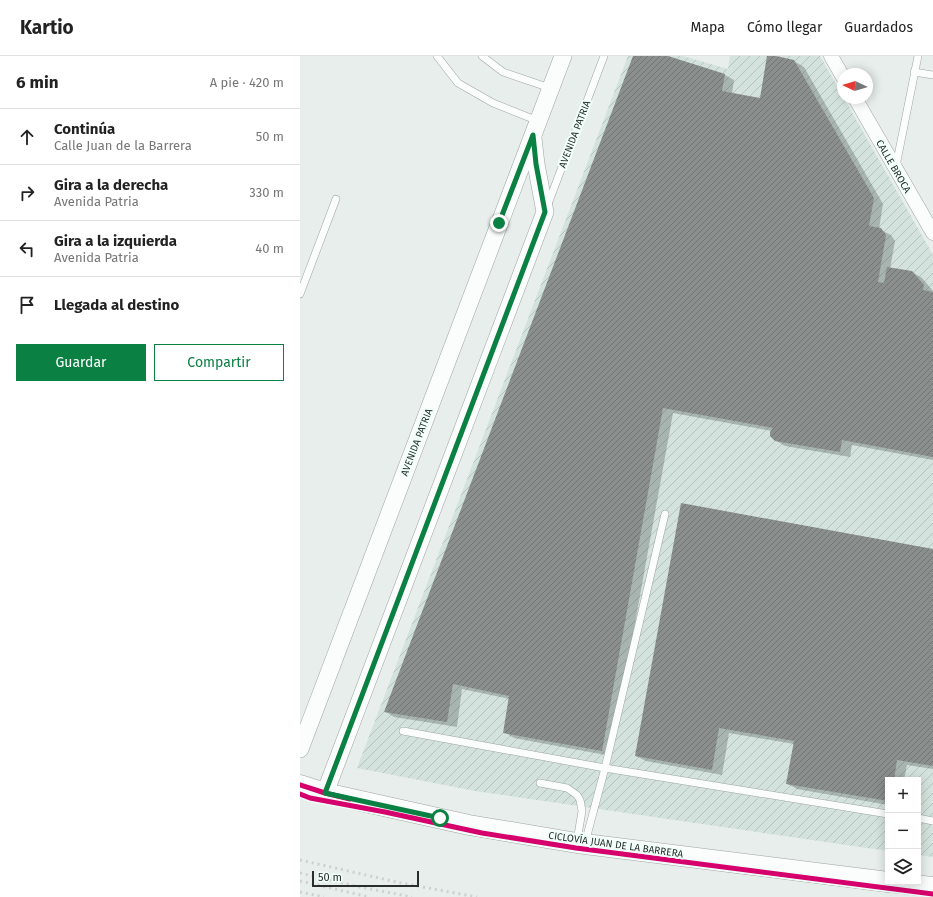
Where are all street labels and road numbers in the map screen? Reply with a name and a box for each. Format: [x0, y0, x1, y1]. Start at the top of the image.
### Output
street label: AVENIDA PATRIA [557, 99, 593, 170]
street label: CALLE BROCA [873, 138, 913, 196]
street label: AVENIDA PATRIA [399, 407, 435, 478]
street label: CICLOVÍA JUAN DE LA BARRERA [548, 828, 685, 860]

